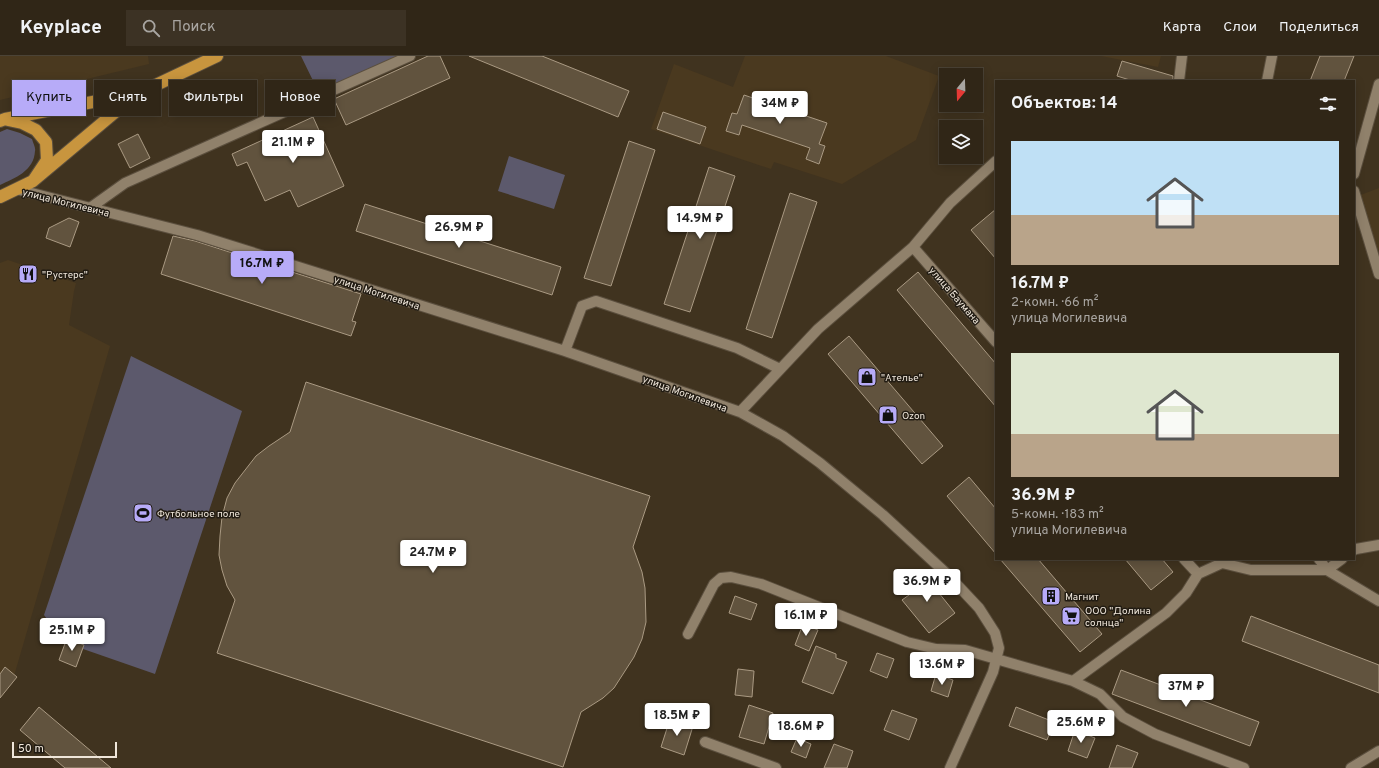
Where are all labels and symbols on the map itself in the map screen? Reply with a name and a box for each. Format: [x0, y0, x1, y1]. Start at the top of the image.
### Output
north arrow [939, 68, 983, 112]
pin: 34M ₽ [752, 91, 808, 125]
pin: 21.1M ₽ [256, 130, 330, 164]
street label: улица Могилевича [21, 186, 110, 221]
pin: 14.9M ₽ [663, 206, 737, 240]
pin: 26.9M ₽ [422, 215, 496, 249]
pin: 16.7M ₽ [225, 251, 299, 285]
restaurant icon: "Рустерс" [17, 263, 39, 285]
street label: улица Баумана [925, 265, 982, 327]
place label: "Рустерс" [42, 269, 88, 282]
street label: улица Могилевича [332, 273, 421, 313]
shop icon: "Ателье" [856, 366, 878, 388]
place label: "Ателье" [881, 372, 923, 385]
street label: улица Могилевича [640, 373, 729, 416]
shop icon: Ozon [877, 404, 899, 426]
place label: Ozon [902, 410, 925, 423]
sports icon: Футбольное поле [132, 502, 154, 524]
place label: Футбольное поле [157, 508, 240, 521]
pin: 24.7M ₽ [396, 540, 470, 574]
pin: 36.9M ₽ [890, 569, 964, 603]
building icon: Магнит [1040, 585, 1062, 607]
place label: Магнит [1065, 591, 1099, 604]
pin: 16.1M ₽ [769, 603, 843, 637]
supermarket icon: ООО "Долина солнца" [1060, 605, 1082, 627]
place label: ООО "Долина солнца" [1085, 605, 1151, 630]
pin: 25.1M ₽ [35, 618, 109, 652]
pin: 13.6M ₽ [905, 652, 979, 686]
pin: 37M ₽ [1158, 674, 1214, 708]
pin: 18.5M ₽ [640, 703, 714, 737]
pin: 25.6M ₽ [1044, 710, 1118, 744]
pin: 18.6M ₽ [764, 714, 838, 748]
scale bar [12, 740, 117, 759]

